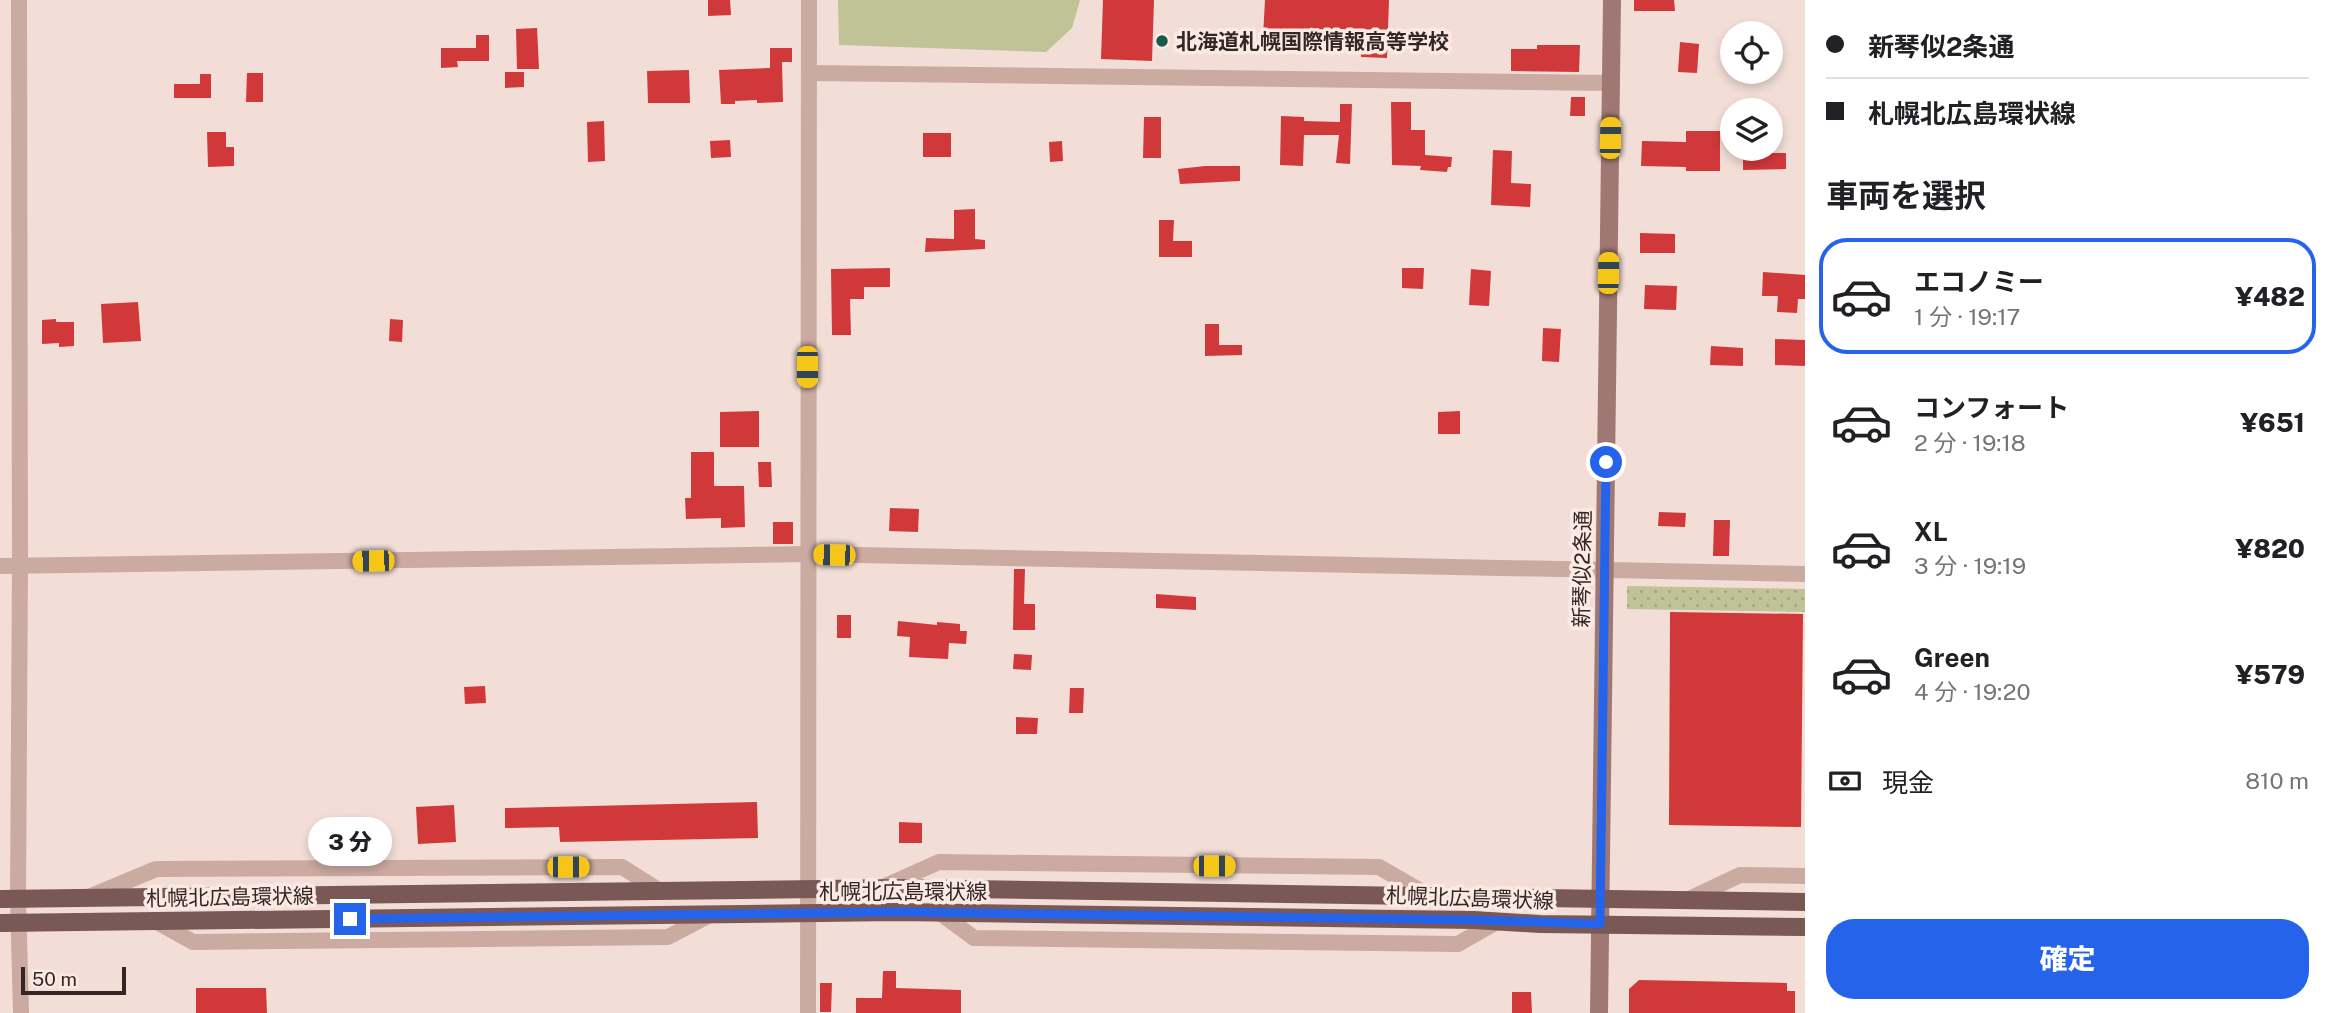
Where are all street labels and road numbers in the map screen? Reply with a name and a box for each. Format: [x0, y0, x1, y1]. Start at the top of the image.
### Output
street label: 新琴似2条通 [1568, 510, 1596, 628]
street label: 札幌北広島環状線 [819, 879, 987, 904]
street label: 札幌北広島環状線 [146, 883, 314, 911]
street label: 札幌北広島環状線 [1386, 883, 1554, 913]

